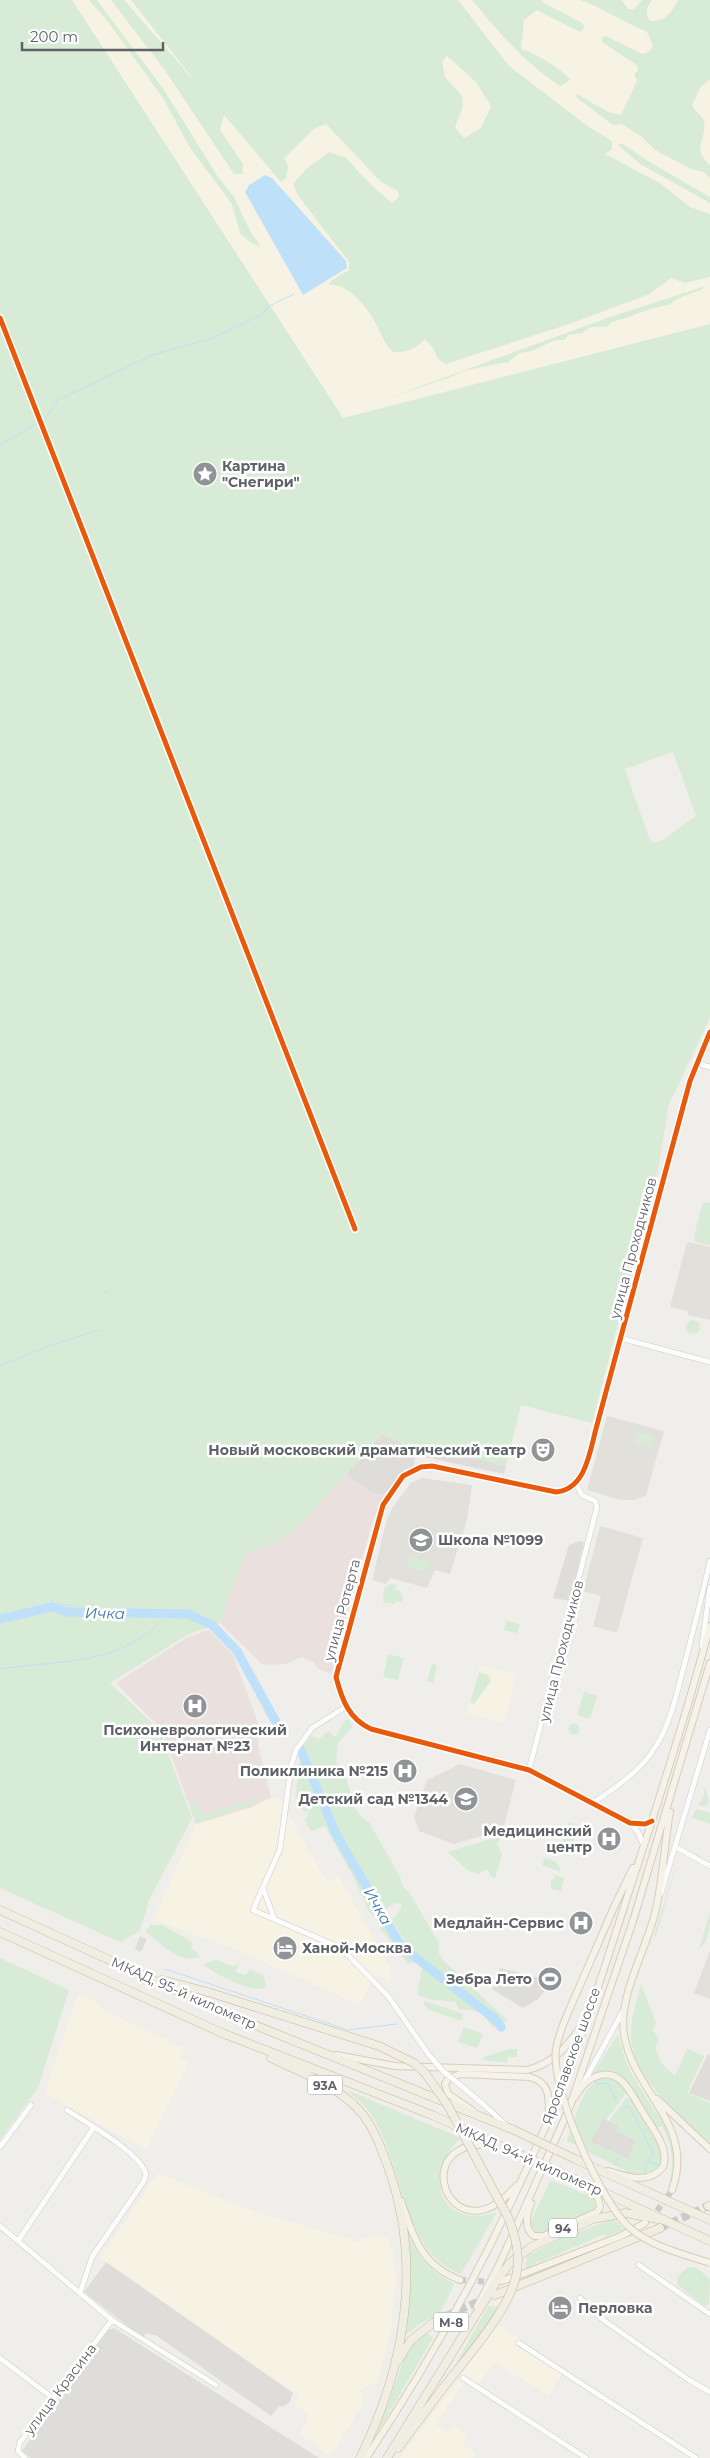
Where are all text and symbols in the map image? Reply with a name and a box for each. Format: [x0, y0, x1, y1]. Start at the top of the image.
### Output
scale bar [22, 20, 164, 52]
text: 200 m [30, 27, 78, 46]
place label: Картина "Снегири" [222, 457, 300, 491]
place icon: Картина "Снегири" [192, 461, 218, 487]
street label: улица Проходчиков [605, 1175, 661, 1322]
theatre icon: Новый московский драматический театр [530, 1437, 556, 1463]
place label: Новый московский драматический театр [208, 1441, 526, 1459]
school or university icon: Школа №1099 [408, 1527, 434, 1553]
place label: Школа №1099 [438, 1531, 543, 1549]
street label: улица Ротерта [319, 1557, 364, 1664]
street label: улица Проходчиков [534, 1578, 587, 1725]
water label: Ичка [85, 1603, 125, 1623]
hospital icon: Психоневрологический Интернат №23 [182, 1693, 208, 1719]
place label: Психоневрологический Интернат №23 [103, 1721, 287, 1755]
hospital icon: Поликлиника №215 [392, 1758, 418, 1784]
place label: Поликлиника №215 [240, 1762, 388, 1780]
school or university icon: Детский сад №1344 [453, 1786, 479, 1812]
place label: Детский сад №1344 [298, 1790, 448, 1808]
place label: Медицинский центр [483, 1822, 592, 1856]
hospital icon: Медицинский центр [596, 1826, 622, 1852]
water label: Ичка [360, 1884, 396, 1928]
hospital icon: Медлайн-Сервис [568, 1910, 594, 1936]
place label: Медлайн-Сервис [433, 1914, 565, 1932]
hotel icon: Ханой-Москва [272, 1935, 298, 1961]
place label: Ханой-Москва [302, 1939, 412, 1957]
street label: МКАД, 95-й километр [108, 1953, 260, 2033]
sports icon: Зебра Лето [537, 1966, 563, 1992]
place label: Зебра Лето [445, 1970, 532, 1988]
street label: Ярославское шоссе [538, 1985, 604, 2127]
road number: 93A [308, 2076, 342, 2094]
street label: МКАД, 94-й километр [453, 2118, 605, 2200]
road number: 94 [549, 2218, 577, 2238]
hotel icon: Перловка [547, 2295, 573, 2321]
place label: Перловка [578, 2299, 652, 2317]
road number: М-8 [434, 2312, 468, 2332]
street label: улица Красина [19, 2340, 100, 2439]

